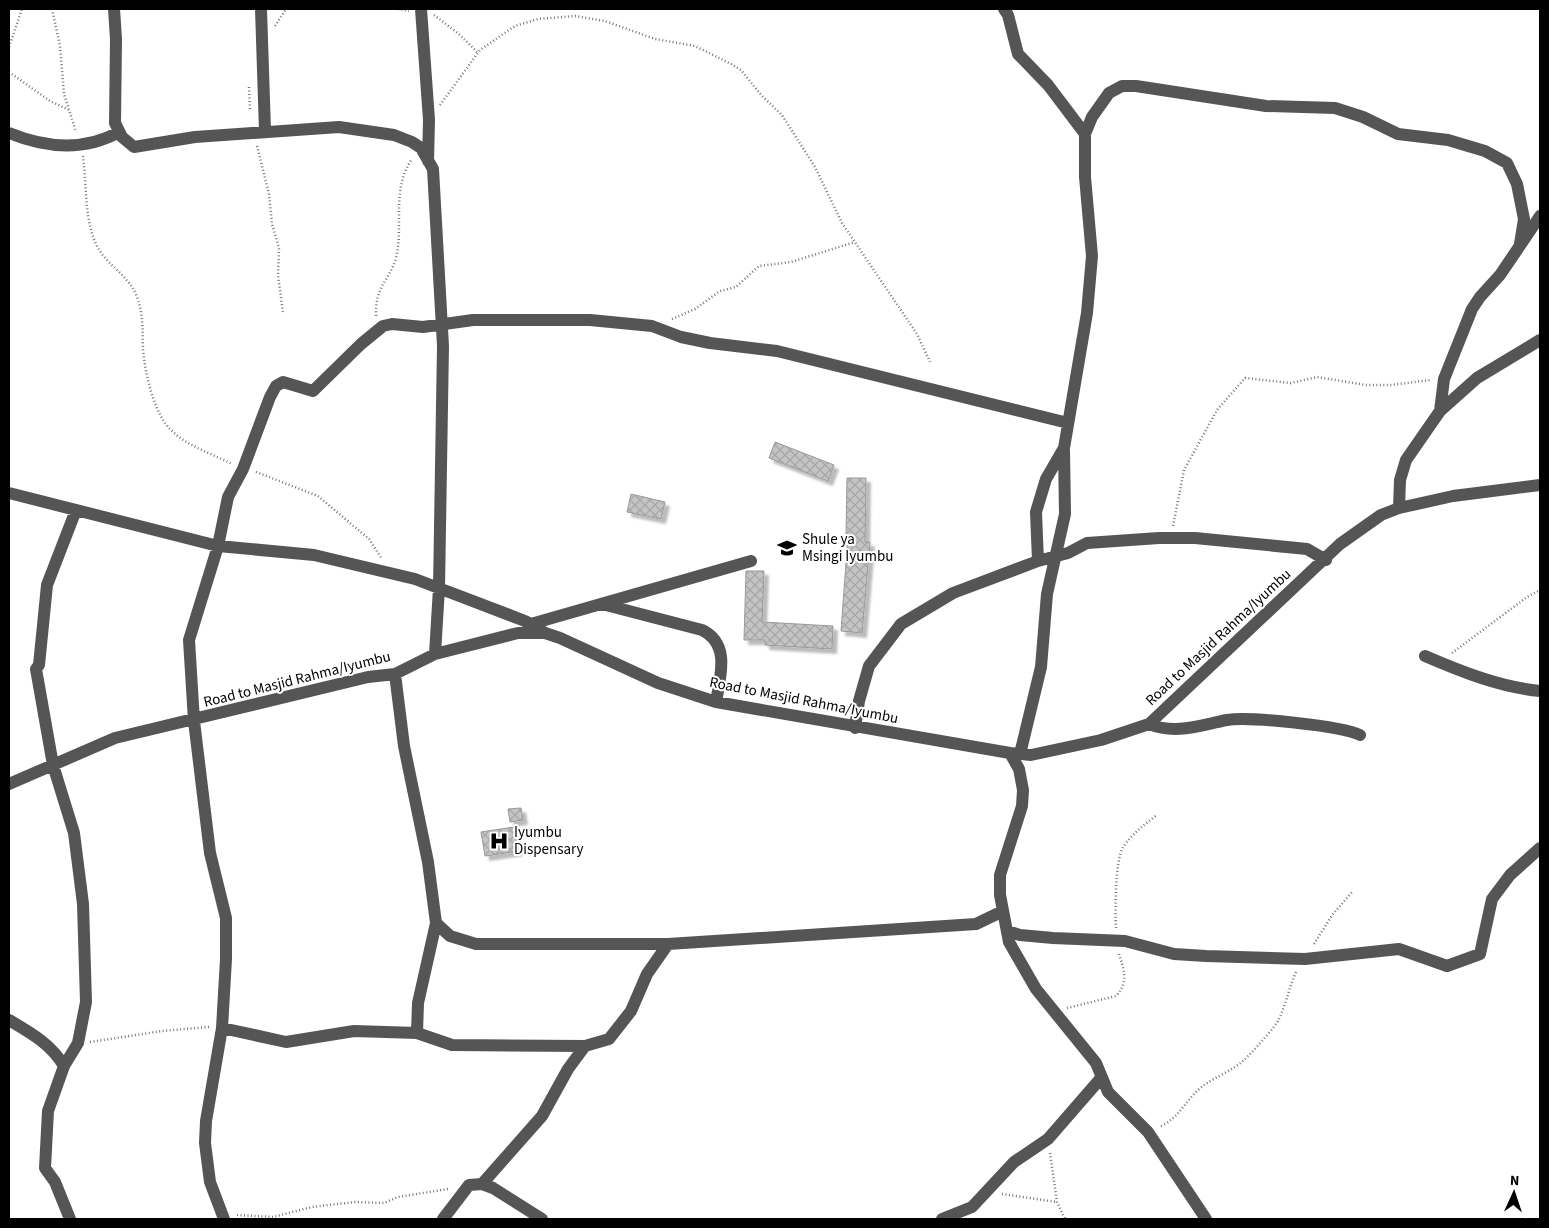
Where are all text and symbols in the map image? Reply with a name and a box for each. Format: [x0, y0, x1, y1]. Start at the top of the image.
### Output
place label: Shule ya Msingi Iyumbu [802, 529, 893, 567]
school or university icon: Shule ya Msingi Iyumbu [776, 537, 798, 559]
street label: Road to Masjid Rahma/Iyumbu [1141, 564, 1296, 711]
street label: Road to Masjid Rahma/Iyumbu [201, 646, 393, 713]
street label: Road to Masjid Rahma/Iyumbu [708, 672, 900, 729]
place label: Iyumbu Dispensary [514, 822, 584, 860]
hospital icon: Iyumbu Dispensary [488, 830, 510, 852]
north arrow [1489, 1168, 1539, 1218]
text: N [1509, 1171, 1520, 1191]

